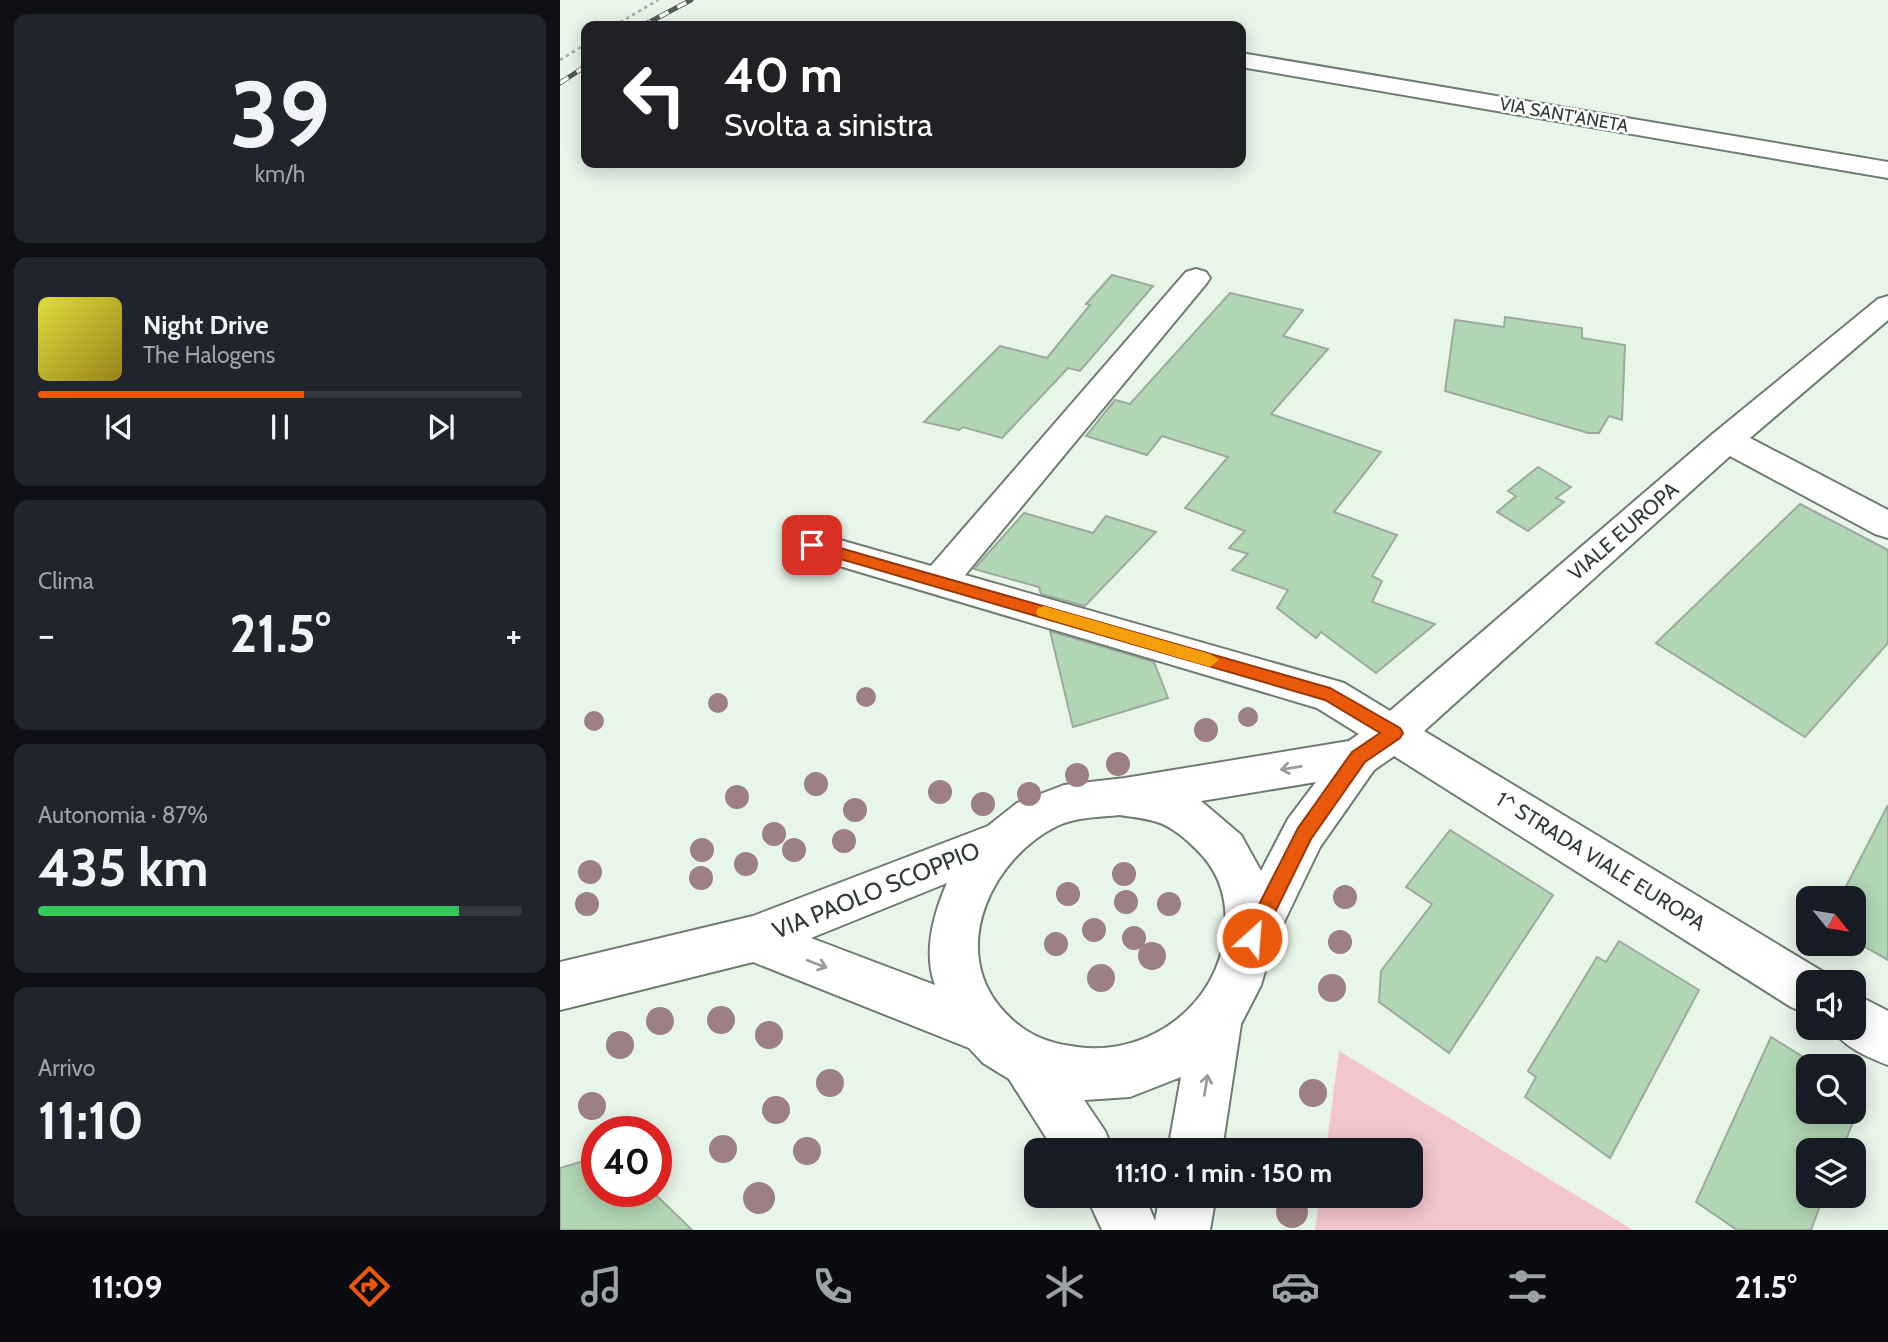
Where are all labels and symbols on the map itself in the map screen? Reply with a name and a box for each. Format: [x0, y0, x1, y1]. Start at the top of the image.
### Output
street label: VIA SANT'ANETA [1498, 93, 1630, 137]
street label: VIALE EUROPA [1563, 476, 1683, 586]
pin [782, 515, 842, 575]
one-way arrow [1280, 762, 1303, 775]
street label: 1^ STRADA VIALE EUROPA [1492, 786, 1710, 936]
street label: VIA PAOLO SCOPPIO [768, 835, 984, 945]
north arrow [1796, 886, 1866, 956]
position arrow [1215, 901, 1289, 975]
one-way arrow [805, 958, 827, 971]
one-way arrow [1200, 1074, 1213, 1097]
speed limit sign: 40 [581, 1116, 672, 1207]

